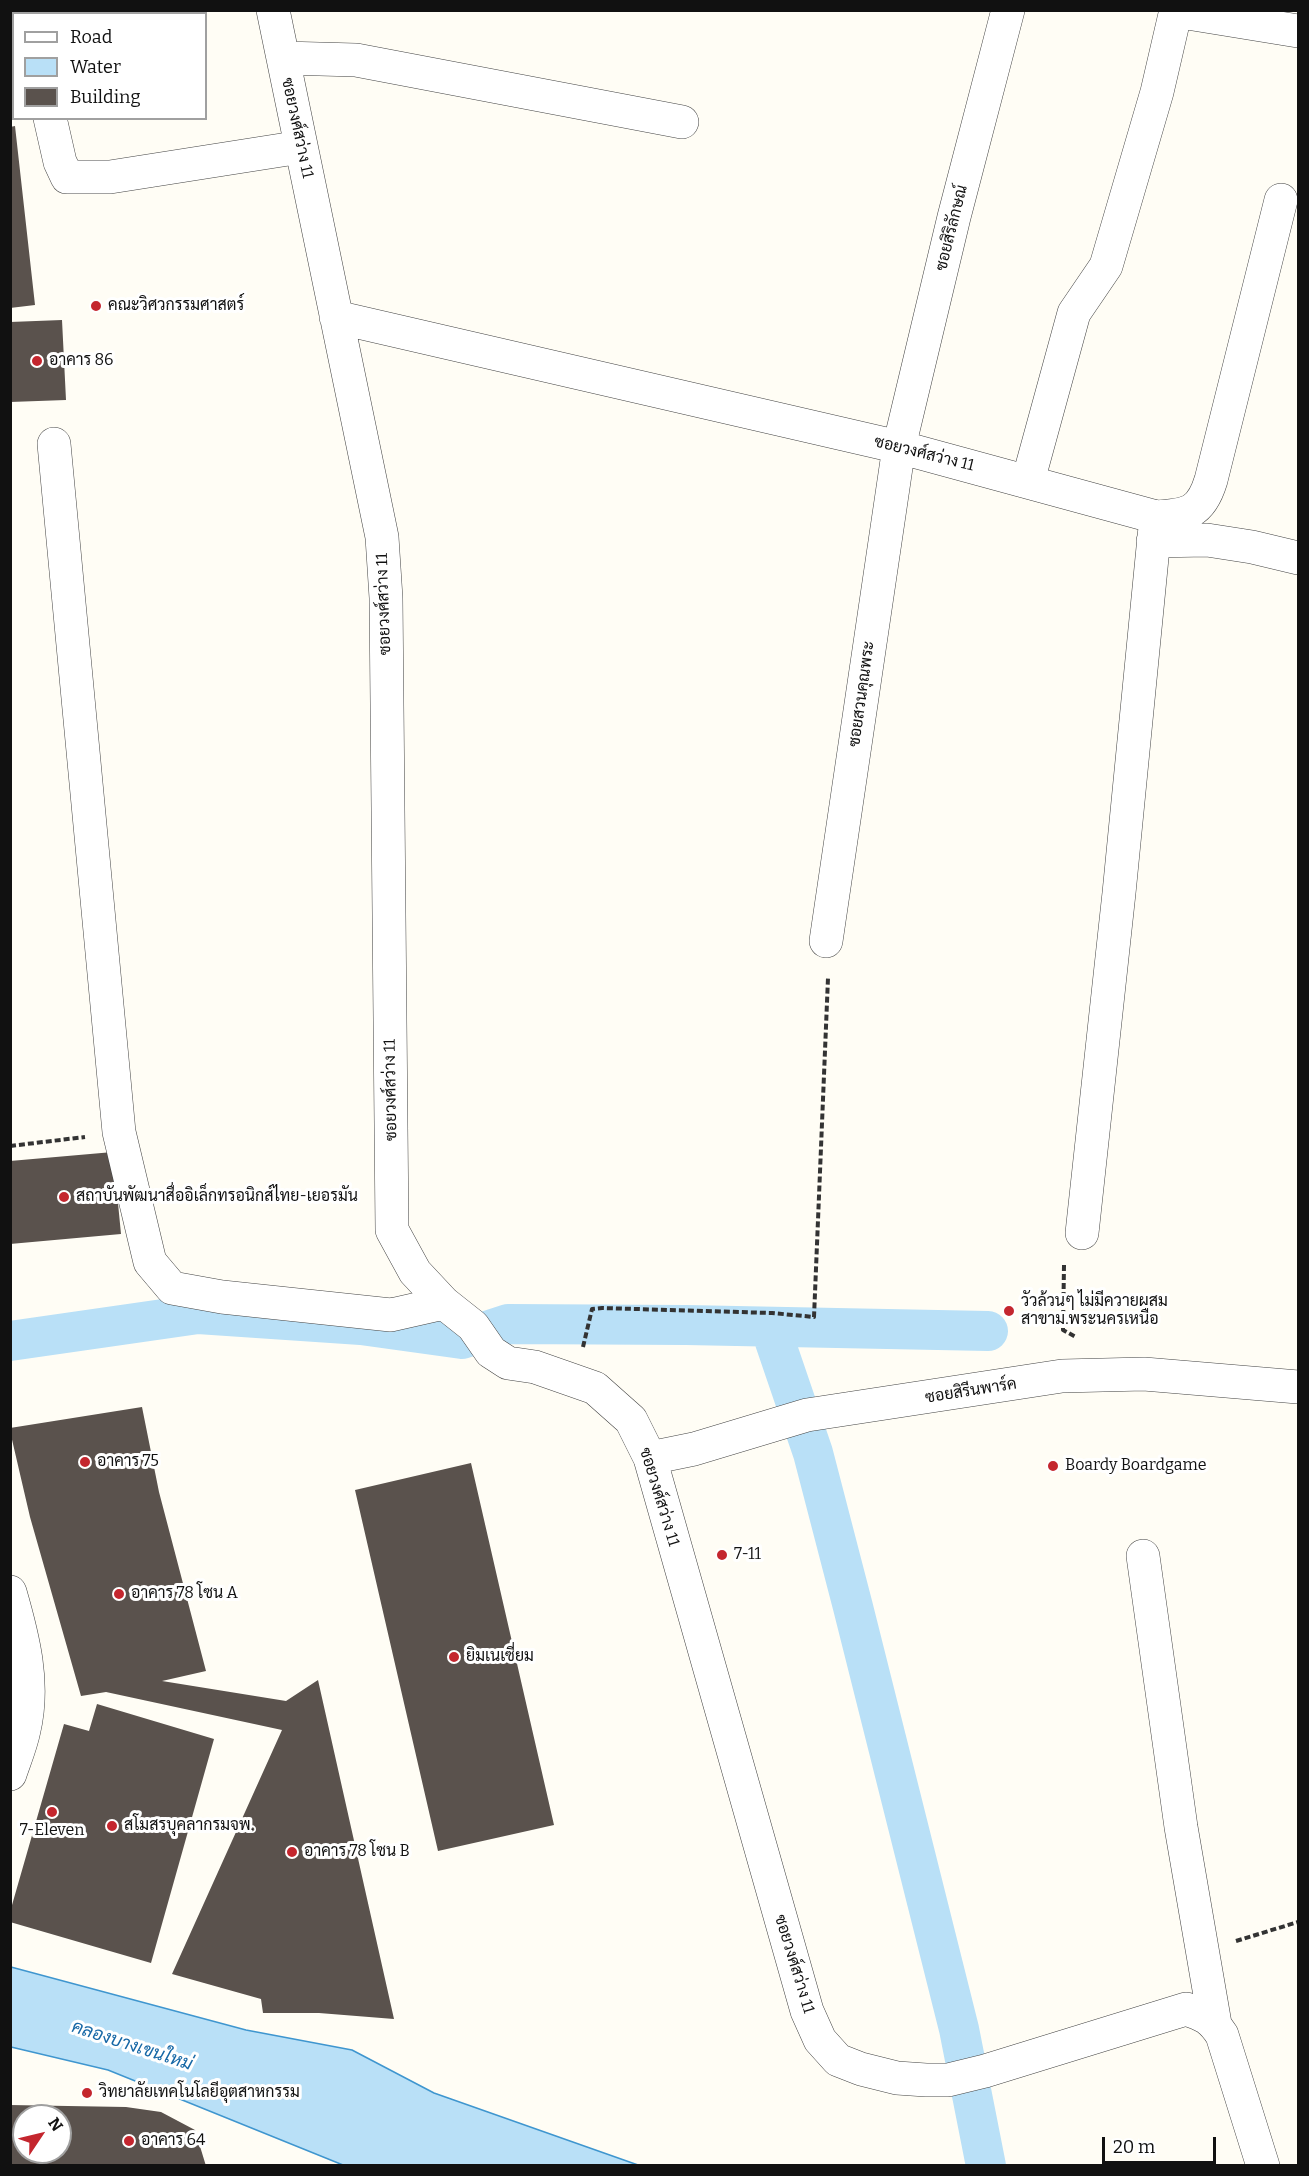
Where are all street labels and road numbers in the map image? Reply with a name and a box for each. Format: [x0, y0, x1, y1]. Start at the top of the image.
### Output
street label: ซอยวงศ์สว่าง 11 [277, 76, 317, 180]
street label: ซอยสิริลักษณ์ [932, 183, 972, 273]
street label: ซอยวงศ์สว่าง 11 [872, 432, 976, 476]
street label: ซอยวงศ์สว่าง 11 [373, 553, 395, 655]
street label: ซอยสวนคุณพระ [845, 640, 879, 748]
street label: ซอยวงศ์สว่าง 11 [381, 1039, 401, 1141]
street label: ซอยสิรีนพาร์ค [924, 1374, 1018, 1408]
street label: ซอยวงศ์สว่าง 11 [635, 1445, 683, 1549]
street label: ซอยวงศ์สว่าง 11 [770, 1912, 818, 2016]

